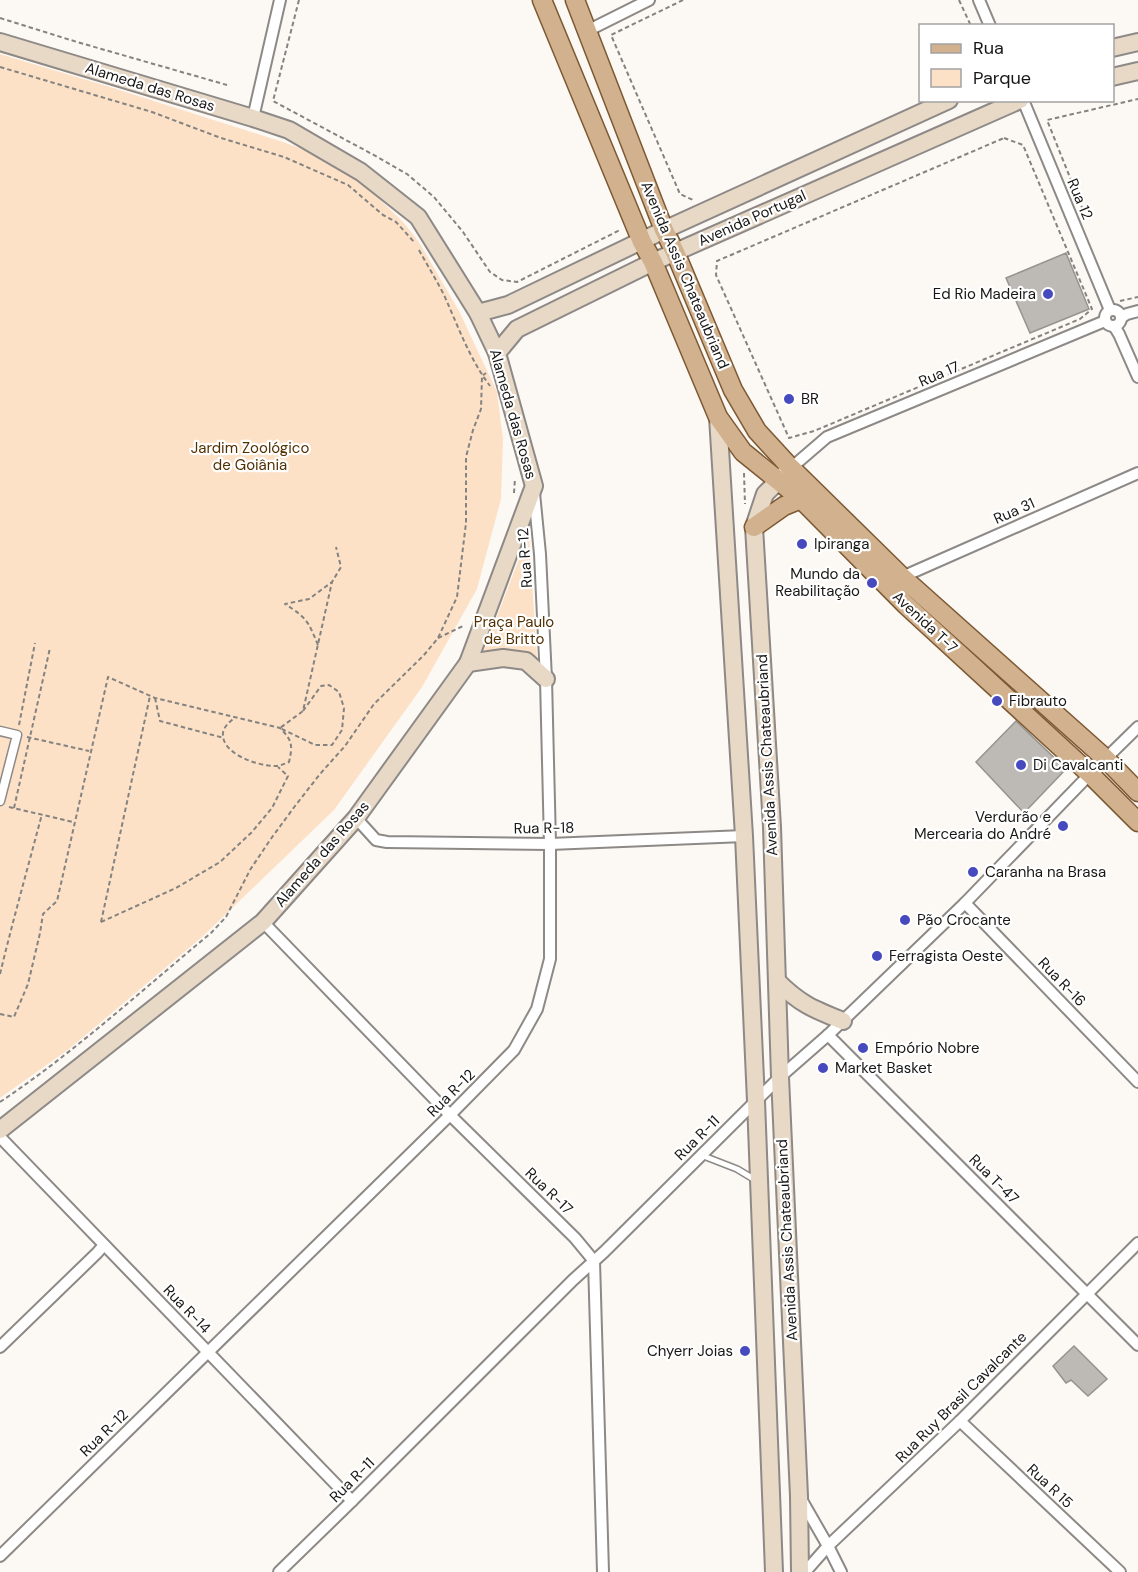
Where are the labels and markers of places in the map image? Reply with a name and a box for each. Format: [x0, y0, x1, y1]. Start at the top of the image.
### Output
place label: Ed Rio Madeira [933, 284, 1036, 304]
marker: Ed Rio Madeira [1041, 287, 1055, 301]
place label: BR [801, 389, 819, 409]
marker: BR [782, 392, 796, 406]
place label: Ipiranga [814, 534, 869, 554]
marker: Ipiranga [795, 537, 809, 551]
place label: Mundo da Reabilitação [775, 564, 860, 601]
marker: Mundo da Reabilitação [865, 576, 879, 590]
place label: Fibrauto [1009, 691, 1067, 711]
marker: Fibrauto [990, 694, 1004, 708]
place label: Di Cavalcanti [1033, 755, 1123, 775]
marker: Di Cavalcanti [1014, 758, 1028, 772]
place label: Verdurão e Mercearia do André [914, 807, 1051, 844]
marker: Verdurão e Mercearia do André [1056, 819, 1070, 833]
place label: Caranha na Brasa [985, 862, 1106, 882]
marker: Caranha na Brasa [966, 865, 980, 879]
place label: Pão Crocante [917, 910, 1011, 930]
marker: Pão Crocante [898, 913, 912, 927]
place label: Ferragista Oeste [889, 946, 1003, 966]
marker: Ferragista Oeste [870, 949, 884, 963]
place label: Empório Nobre [875, 1038, 980, 1058]
marker: Empório Nobre [856, 1041, 870, 1055]
place label: Market Basket [835, 1058, 933, 1078]
marker: Market Basket [816, 1061, 830, 1075]
place label: Chyerr Joias [647, 1341, 733, 1361]
marker: Chyerr Joias [738, 1344, 752, 1358]

